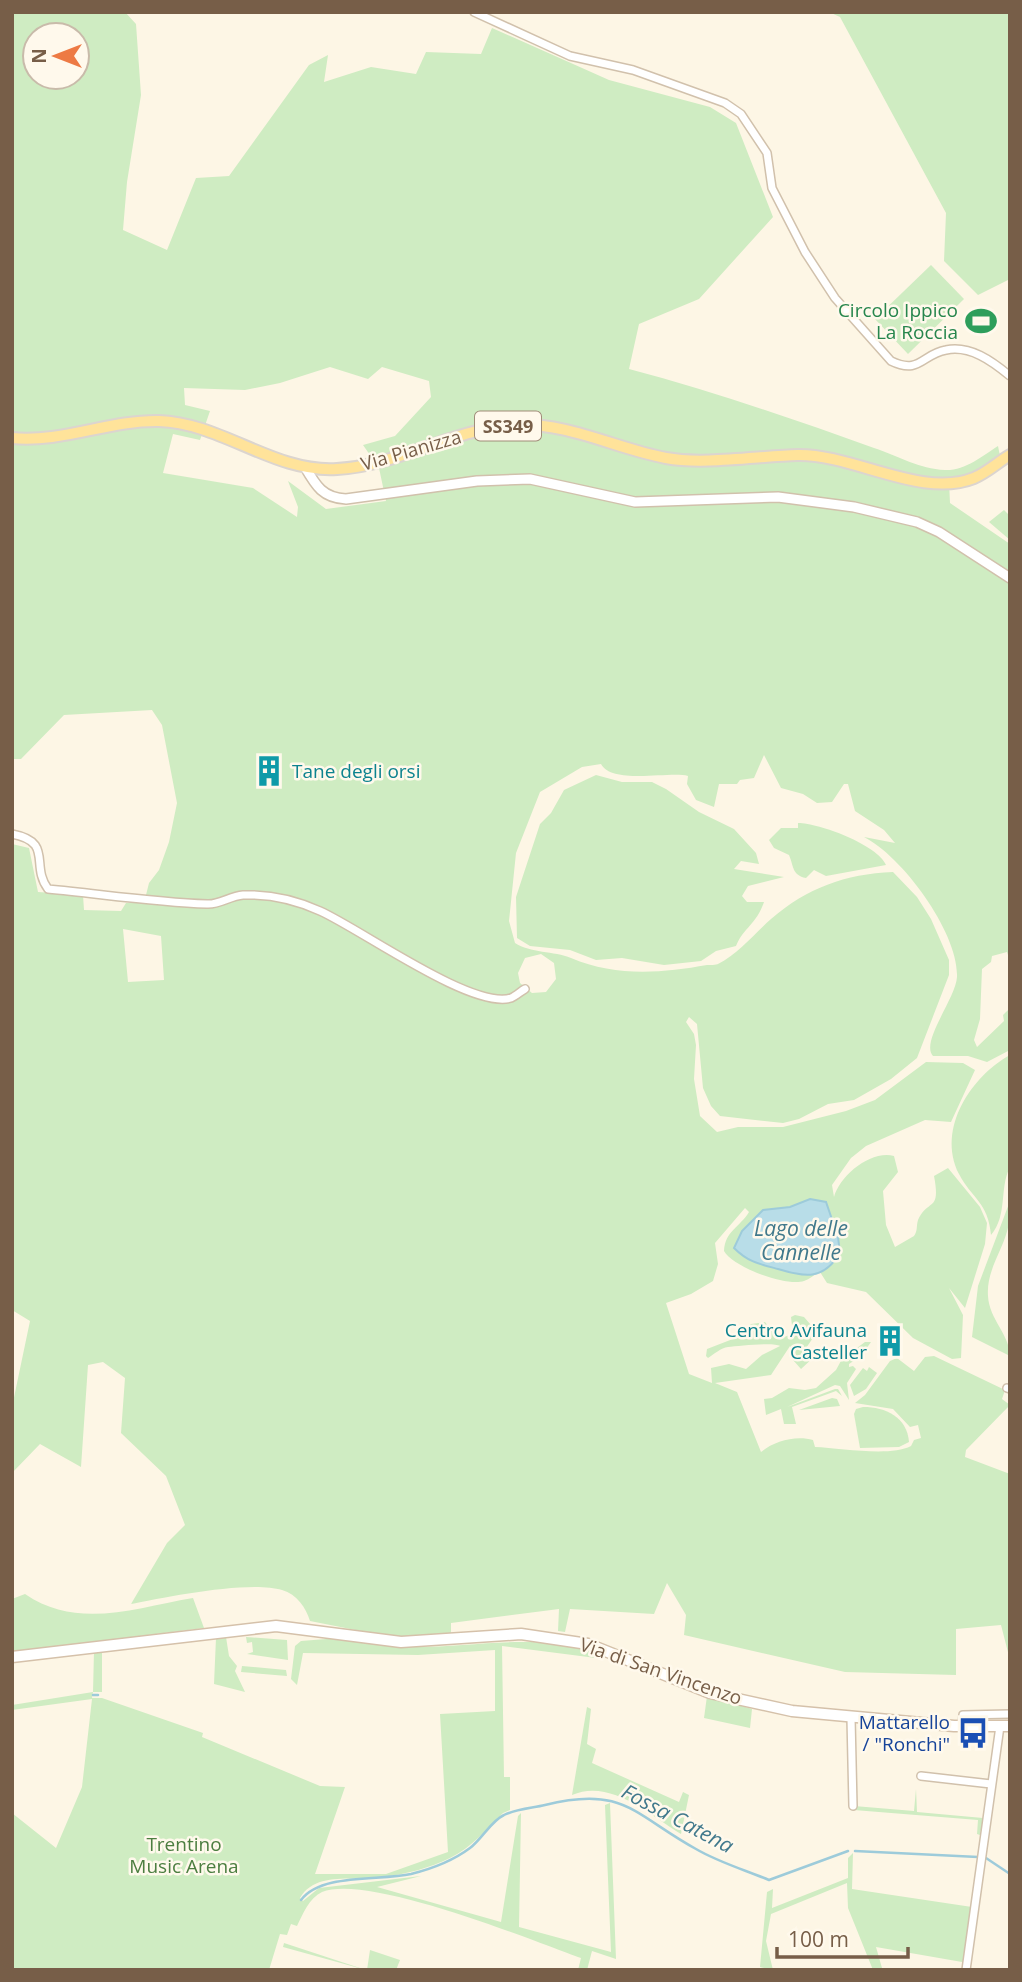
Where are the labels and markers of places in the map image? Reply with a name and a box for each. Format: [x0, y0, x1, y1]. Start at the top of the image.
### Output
place label: Circolo Ippico La Roccia [838, 297, 958, 345]
sports icon: Circolo Ippico La Roccia [964, 304, 998, 338]
building icon: Tane degli orsi [252, 754, 286, 788]
place label: Tane degli orsi [292, 758, 420, 784]
place label: Centro Avifauna Casteller [725, 1317, 867, 1365]
building icon: Centro Avifauna Casteller [873, 1324, 907, 1358]
place label: Mattarello / "Ronchi" [859, 1709, 950, 1757]
bus stop icon: Mattarello / "Ronchi" [956, 1716, 990, 1750]

